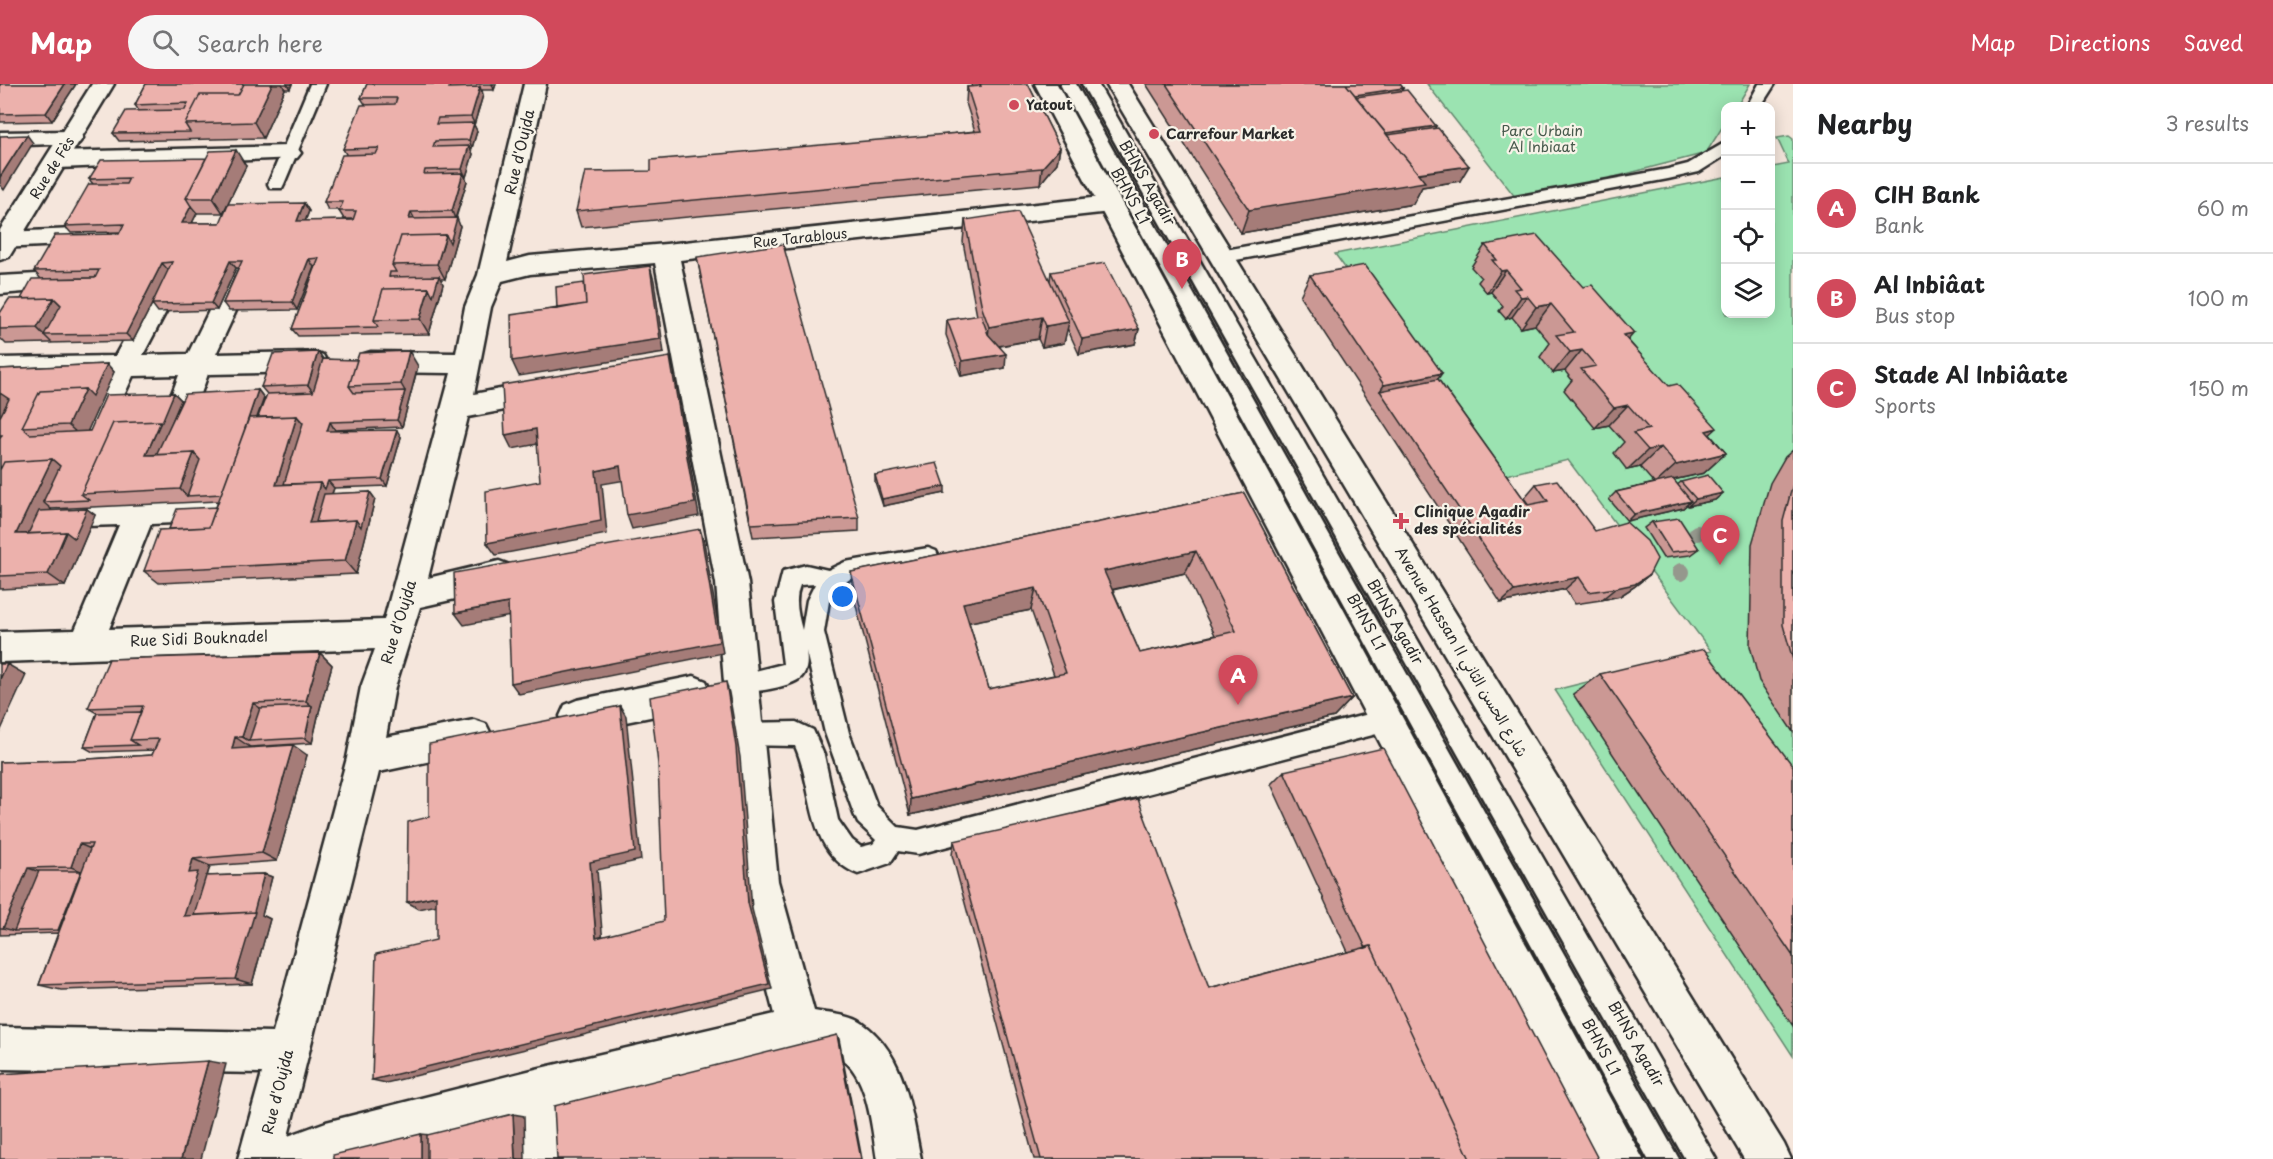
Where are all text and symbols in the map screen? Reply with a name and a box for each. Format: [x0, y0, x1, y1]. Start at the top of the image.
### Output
search box [128, 15, 548, 69]
text: Map [30, 21, 92, 64]
icon: search [149, 26, 182, 59]
text: Search here [197, 26, 323, 59]
text: Map [1970, 26, 2015, 58]
text: Directions [2048, 26, 2150, 58]
text: Saved [2183, 26, 2243, 58]
place label: Yatout [1026, 94, 1073, 115]
marker: Yatout [1007, 98, 1021, 112]
map controls [1721, 102, 1775, 318]
button: + [1721, 102, 1775, 156]
text: Nearby [1817, 104, 1912, 143]
street label: Rue d'Oujda [498, 106, 540, 197]
text: 3 results [2166, 108, 2249, 138]
park label: Parc Urbain Al Inbiaat [1501, 120, 1583, 157]
place label: Carrefour Market [1166, 123, 1295, 144]
marker: Carrefour Market [1147, 127, 1161, 141]
street label: Rue de Fès [24, 132, 79, 203]
street label: BHNS Agadir [1114, 135, 1182, 230]
button: − [1721, 156, 1775, 210]
street label: BHNS L1 [1106, 163, 1156, 228]
text: CIH Bank [1874, 177, 1980, 210]
text: A [1829, 193, 1844, 223]
text: 60 m [2197, 193, 2249, 223]
button: locate [1721, 210, 1775, 264]
text: Bank [1874, 210, 1924, 240]
street label: Rue Tarablous [752, 222, 848, 253]
pin: B [1162, 240, 1202, 289]
button: layers [1721, 264, 1775, 318]
text: Al Inbiâat [1874, 267, 1985, 300]
text: B [1830, 283, 1843, 313]
text: 100 m [2188, 283, 2249, 313]
text: Bus stop [1874, 300, 1955, 330]
text: Stade Al Inbiâate [1874, 357, 2068, 390]
text: C [1829, 373, 1844, 403]
text: 150 m [2189, 373, 2249, 403]
text: Sports [1874, 390, 1936, 420]
place label: Clinique Agadir des spécialités [1414, 499, 1530, 539]
marker: Clinique Agadir des spécialités [1392, 512, 1410, 530]
pin: C [1700, 516, 1740, 565]
street label: Avenue Hassan II شارع الحسن الثاني [1388, 542, 1534, 762]
street label: BHNS Agadir [1362, 574, 1430, 669]
street label: Rue d'Oujda [374, 576, 422, 666]
your location [828, 582, 857, 611]
street label: BHNS L1 [1342, 589, 1392, 654]
street label: Rue Sidi Bouknadel [130, 624, 268, 651]
pin: A [1218, 656, 1258, 705]
street label: BHNS Agadir [1603, 996, 1671, 1091]
street label: BHNS L1 [1577, 1014, 1627, 1079]
street label: Rue d'Oujda [255, 1046, 298, 1137]

